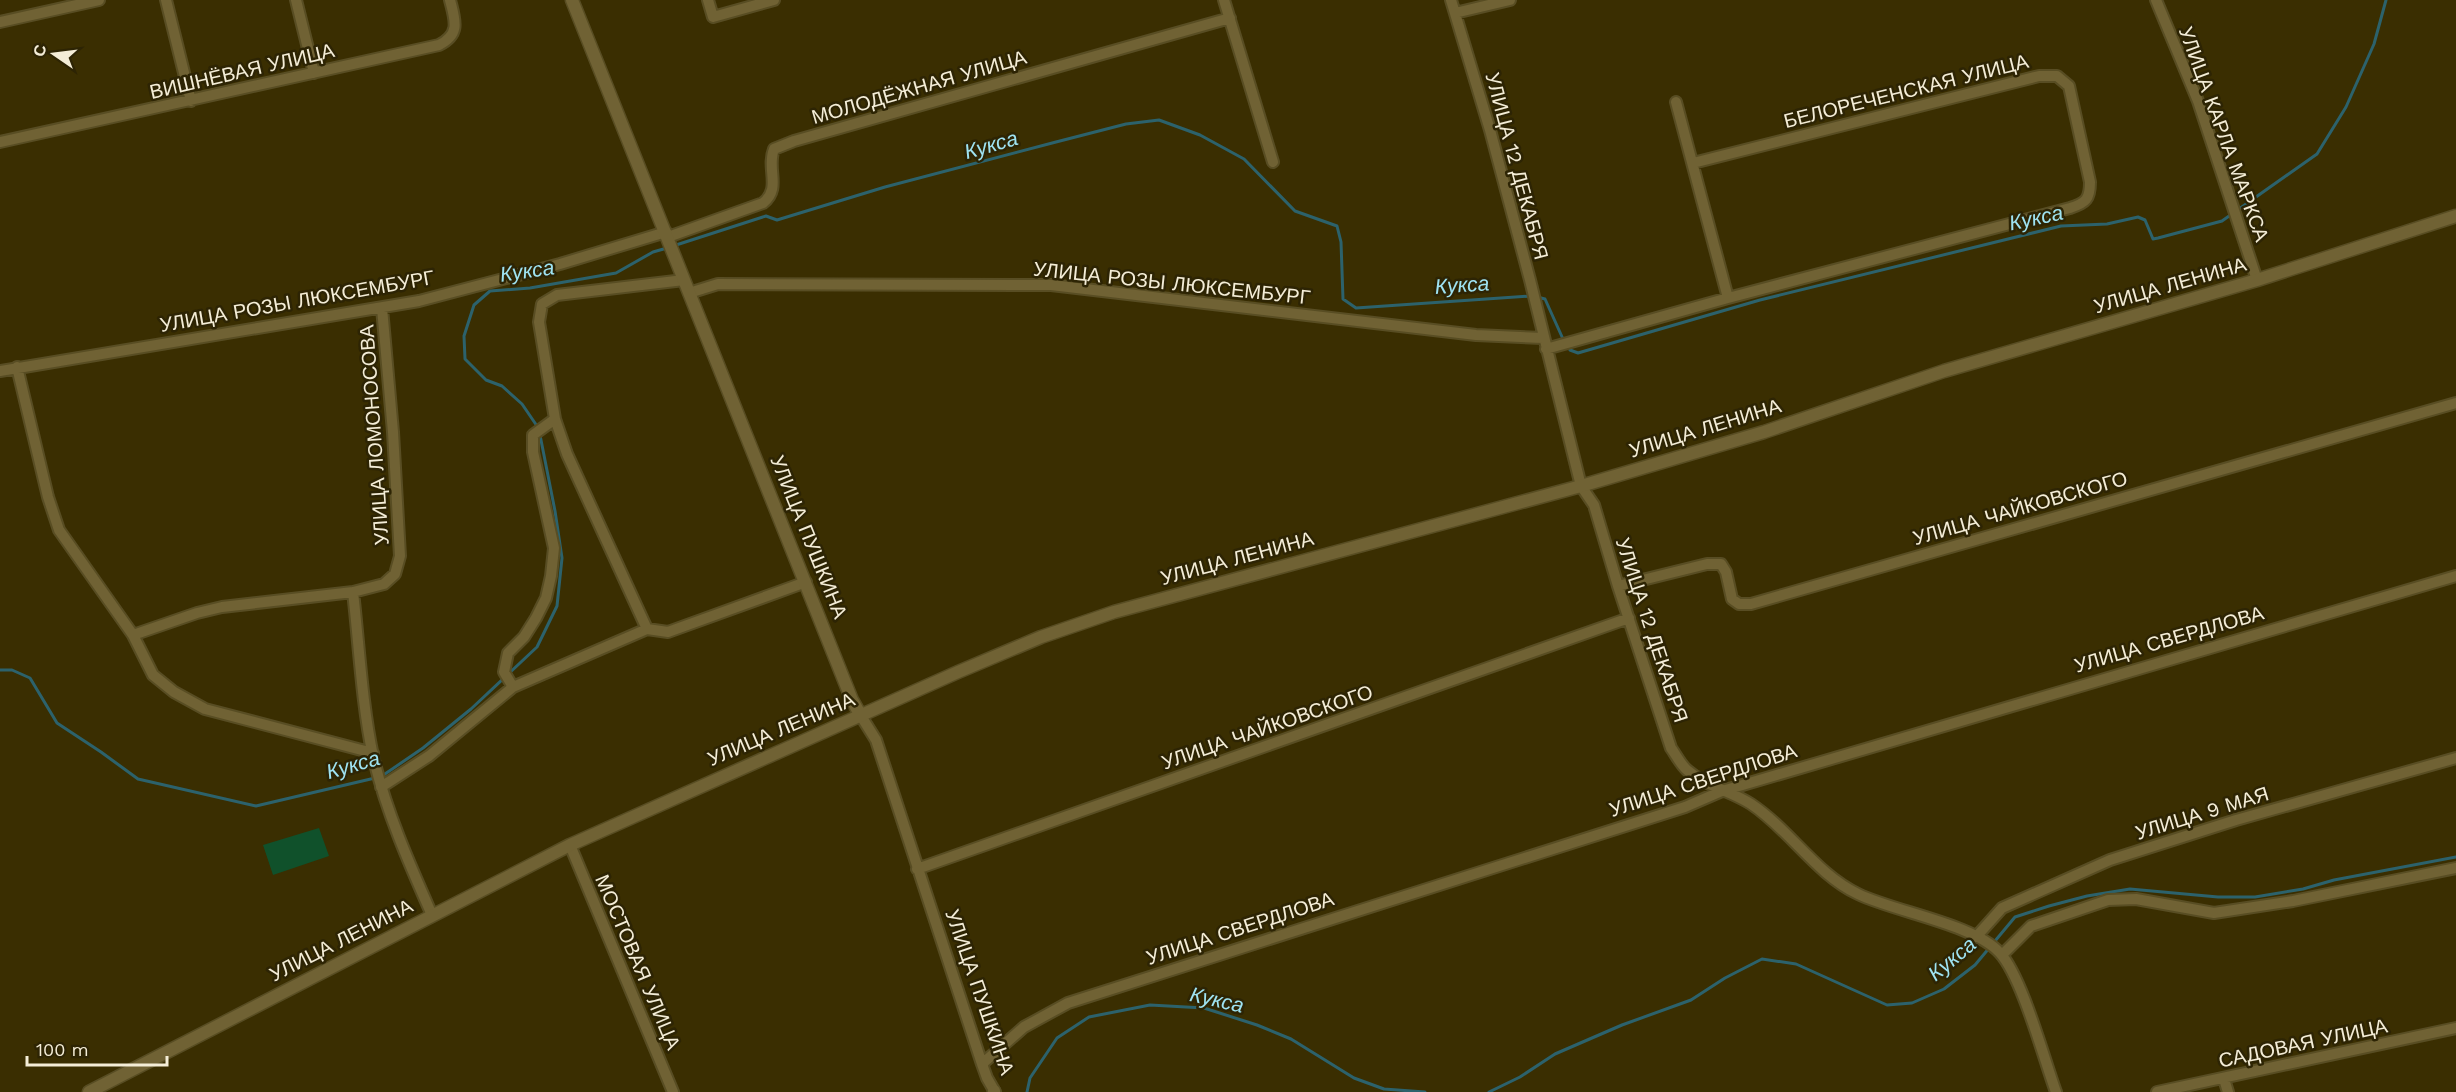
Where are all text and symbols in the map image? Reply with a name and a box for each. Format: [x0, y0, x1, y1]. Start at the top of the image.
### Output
street label: УЛИЦА КАРЛА МАРКСА [2174, 23, 2274, 245]
north arrow [24, 24, 84, 84]
street label: ВИШНЁВАЯ УЛИЦА [147, 38, 337, 104]
text: С [29, 42, 51, 58]
street label: МОЛОДЁЖНАЯ УЛИЦА [809, 45, 1030, 129]
street label: БЕЛОРЕЧЕНСКАЯ УЛИЦА [1781, 49, 2031, 133]
street label: УЛИЦА 12 ДЕКАБРЯ [1480, 70, 1554, 262]
water label: Кукса [961, 125, 1021, 164]
water label: Кукса [2007, 200, 2065, 235]
street label: УЛИЦА ЛЕНИНА [2091, 252, 2250, 318]
water label: Кукса [498, 254, 556, 287]
street label: УЛИЦА РОЗЫ ЛЮКСЕМБУРГ [1032, 257, 1312, 309]
street label: УЛИЦА РОЗЫ ЛЮКСЕМБУРГ [158, 265, 436, 337]
water label: Кукса [1434, 270, 1490, 299]
street label: УЛИЦА ЛОМОНОСОВА [354, 323, 394, 546]
street label: УЛИЦА ЛЕНИНА [1626, 393, 1784, 463]
street label: УЛИЦА ПУШКИНА [765, 452, 853, 623]
street label: УЛИЦА ЧАЙКОВСКОГО [1910, 466, 2130, 550]
street label: УЛИЦА ЛЕНИНА [1158, 526, 1317, 590]
street label: УЛИЦА 12 ДЕКАБРЯ [1611, 535, 1693, 725]
street label: УЛИЦА СВЕРДЛОВА [2072, 600, 2267, 678]
street label: УЛИЦА ЧАЙКОВСКОГО [1158, 680, 1376, 774]
street label: УЛИЦА ЛЕНИНА [704, 687, 859, 771]
street label: УЛИЦА СВЕРДЛОВА [1606, 738, 1800, 822]
water label: Кукса [323, 745, 383, 784]
street label: УЛИЦА 9 МАЯ [2132, 781, 2272, 845]
street label: МОСТОВАЯ УЛИЦА [590, 871, 686, 1054]
street label: УЛИЦА СВЕРДЛОВА [1143, 886, 1337, 970]
street label: УЛИЦА ЛЕНИНА [265, 893, 417, 986]
street label: УЛИЦА ПУШКИНА [940, 906, 1020, 1079]
water label: Кукса [1923, 932, 1981, 986]
water label: Кукса [1188, 981, 1246, 1018]
street label: САДОВАЯ УЛИЦА [2216, 1013, 2390, 1073]
scale bar [27, 1029, 166, 1067]
text: 100 m [36, 1039, 89, 1060]

